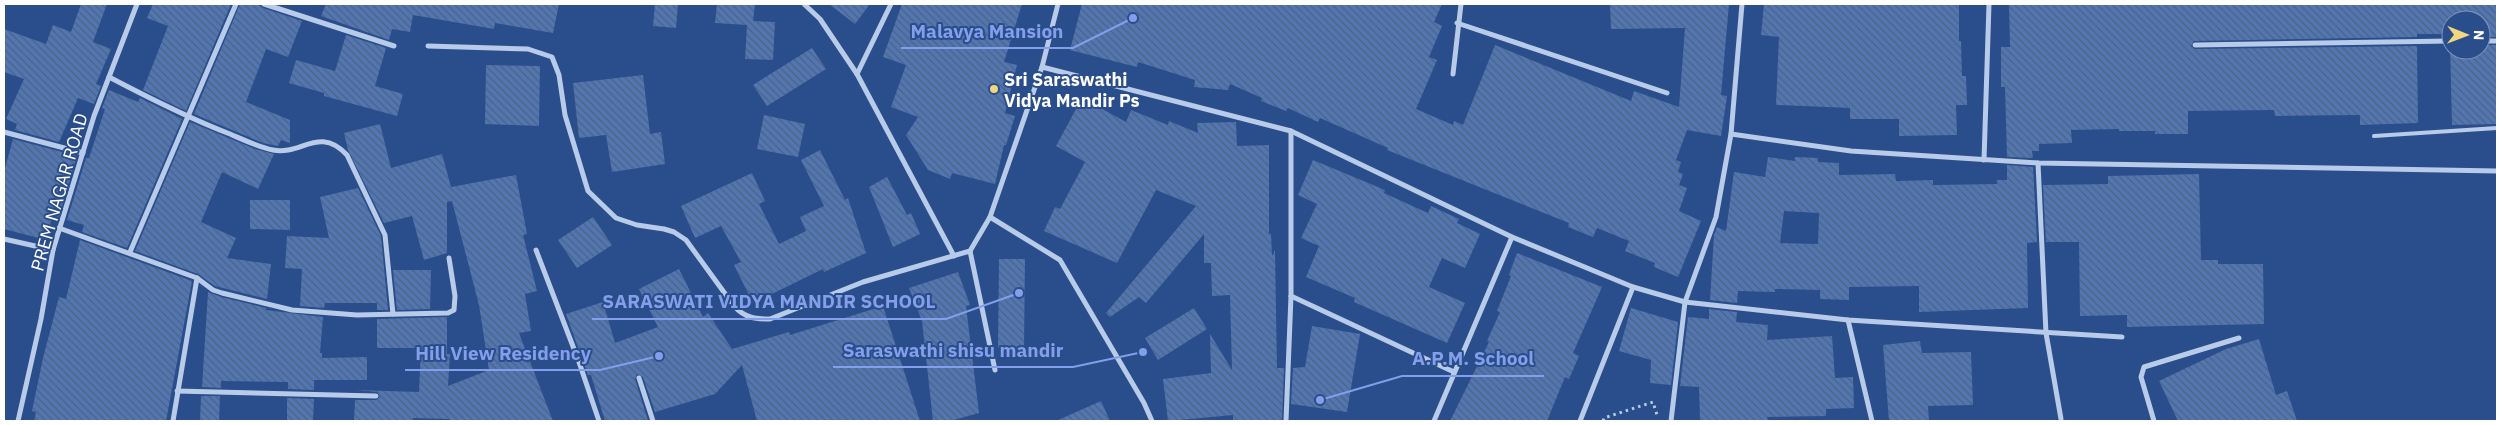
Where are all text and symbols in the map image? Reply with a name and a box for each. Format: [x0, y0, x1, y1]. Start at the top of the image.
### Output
north arrow [2441, 10, 2491, 60]
callout: Malavya Mansion [901, 14, 1073, 48]
text: Malavya Mansion [911, 19, 1063, 43]
text: N [2470, 30, 2488, 40]
place label: Sri Saraswathi Vidya Mandir Ps [1004, 68, 1140, 112]
marker: Sri Saraswathi Vidya Mandir Ps [988, 83, 1000, 95]
street label: PREM NAGAR ROAD [25, 110, 93, 274]
callout: SARASWATI VIDYA MANDIR SCHOOL [592, 285, 946, 319]
text: SARASWATI VIDYA MANDIR SCHOOL [602, 289, 936, 313]
callout: Saraswathi shisu mandir [833, 333, 1073, 367]
callout: Hill View Residency [405, 336, 600, 370]
text: Saraswathi shisu mandir [843, 338, 1064, 362]
text: Hill View Residency [415, 341, 592, 365]
callout: A.P.M. School [1402, 342, 1544, 376]
text: A.P.M. School [1412, 346, 1534, 370]

